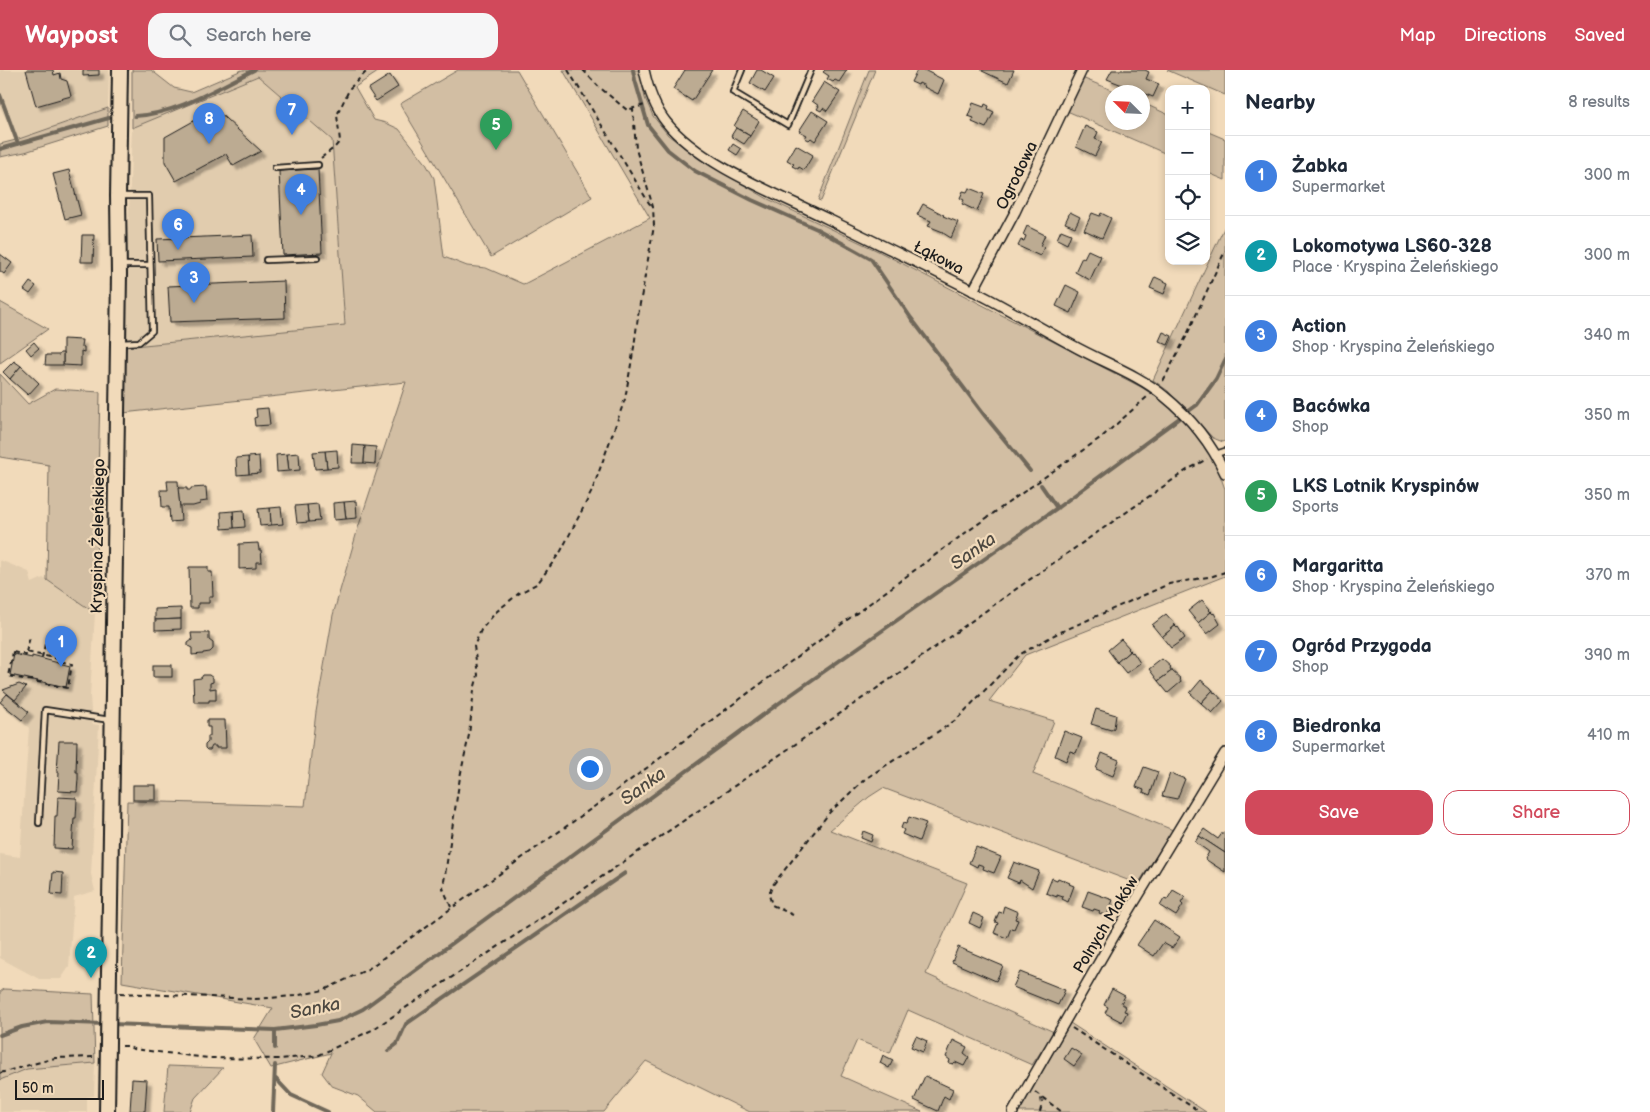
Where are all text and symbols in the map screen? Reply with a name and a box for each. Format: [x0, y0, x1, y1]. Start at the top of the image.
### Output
search box [148, 13, 498, 58]
text: Waypost [25, 21, 118, 50]
icon: search [166, 21, 194, 49]
text: Search here [206, 24, 311, 47]
text: Map [1400, 25, 1436, 46]
text: Directions [1464, 25, 1546, 46]
text: Saved [1574, 25, 1625, 46]
north arrow [1105, 85, 1150, 130]
map controls [1165, 85, 1210, 265]
button: + [1165, 85, 1210, 130]
text: Nearby [1245, 90, 1315, 115]
text: 8 results [1568, 93, 1630, 112]
pin: 7 [276, 94, 308, 135]
pin: 8 [193, 103, 225, 144]
pin: 5 [480, 109, 512, 150]
button: − [1165, 130, 1210, 175]
street label: Ogrodowa [993, 138, 1042, 213]
text: Żabka [1292, 155, 1348, 178]
text: 1 [1258, 166, 1264, 185]
text: 300 m [1584, 166, 1630, 185]
pin: 4 [285, 174, 317, 215]
button: locate [1165, 175, 1210, 220]
text: Supermarket [1292, 178, 1385, 197]
pin: 6 [162, 209, 194, 250]
button: layers [1165, 220, 1210, 265]
text: Lokomotywa LS60-328 [1292, 235, 1492, 258]
street label: Łąkowa [910, 238, 967, 279]
text: 2 [1256, 246, 1266, 265]
text: 300 m [1584, 246, 1630, 265]
text: Place · Kryspina Żeleńskiego [1292, 258, 1499, 277]
pin: 3 [178, 262, 210, 303]
text: Action [1292, 315, 1346, 338]
text: 3 [1256, 326, 1266, 345]
text: 340 m [1583, 326, 1630, 345]
text: Shop · Kryspina Żeleńskiego [1292, 338, 1495, 357]
text: Bacówka [1292, 395, 1370, 418]
text: 4 [1256, 406, 1266, 425]
text: 350 m [1584, 406, 1630, 425]
text: Shop [1292, 418, 1329, 437]
street label: Kryspina Żeleńskiego [86, 458, 109, 614]
text: LKS Lotnik Kryspinów [1292, 475, 1479, 498]
text: 5 [1256, 486, 1266, 505]
text: 350 m [1584, 486, 1630, 505]
text: Sports [1292, 498, 1339, 517]
water label: Sanka [947, 528, 1000, 575]
text: Margaritta [1292, 555, 1384, 578]
text: 6 [1256, 566, 1266, 585]
text: 370 m [1585, 566, 1630, 585]
text: Shop · Kryspina Żeleńskiego [1292, 578, 1495, 597]
pin: 1 [45, 626, 77, 667]
text: Ogród Przygoda [1292, 635, 1432, 658]
text: 7 [1257, 646, 1265, 665]
text: 390 m [1584, 646, 1630, 665]
text: Shop [1292, 658, 1329, 677]
text: Biedronka [1292, 715, 1381, 738]
text: 8 [1256, 726, 1266, 745]
text: 410 m [1587, 726, 1630, 745]
text: Supermarket [1292, 738, 1385, 757]
your location [577, 756, 603, 782]
water label: Sanka [617, 763, 670, 810]
button: Save [1245, 790, 1433, 835]
button: Share [1443, 790, 1630, 835]
street label: Polnych Maków [1070, 873, 1143, 977]
pin: 2 [75, 937, 107, 978]
water label: Sanka [288, 993, 342, 1024]
scale bar [15, 1077, 104, 1100]
text: 50 m [22, 1080, 54, 1097]

